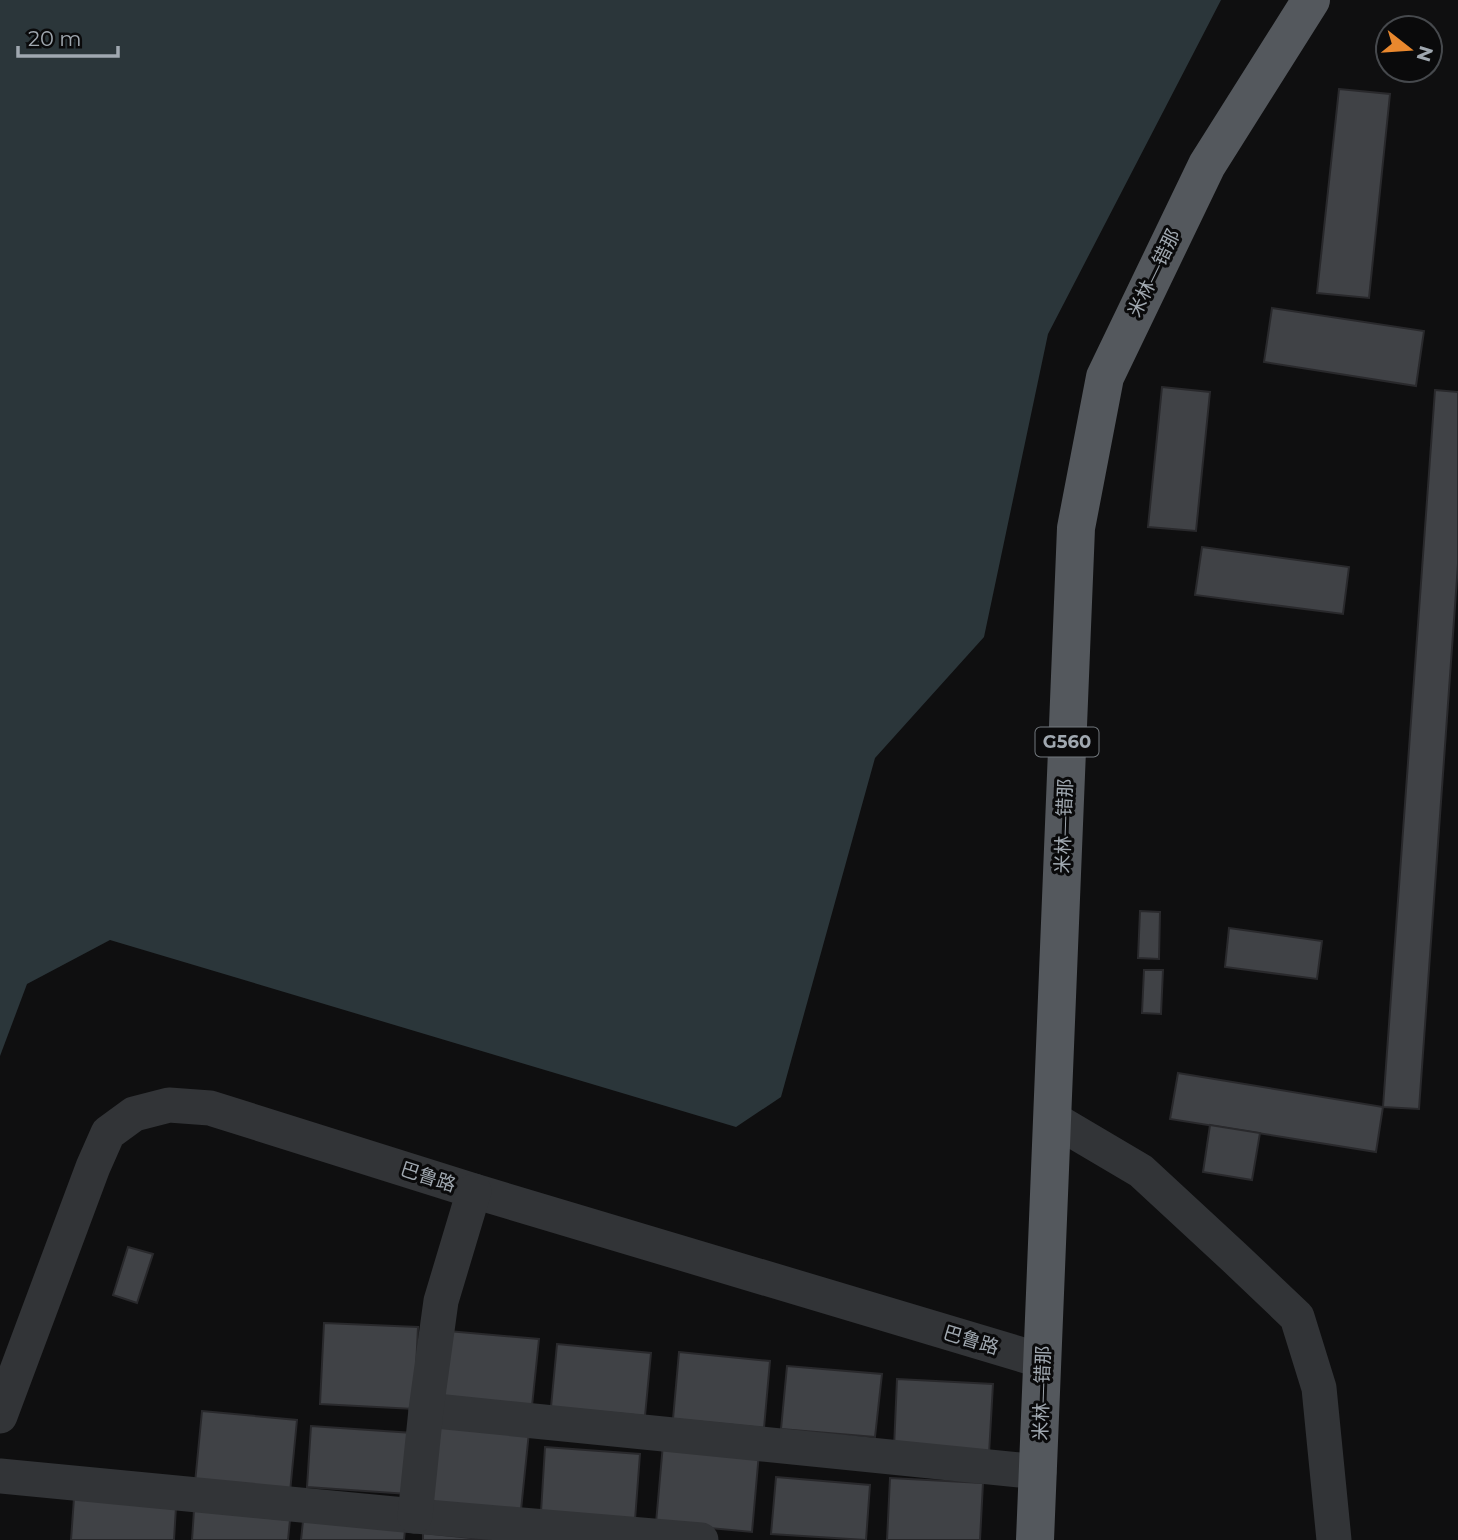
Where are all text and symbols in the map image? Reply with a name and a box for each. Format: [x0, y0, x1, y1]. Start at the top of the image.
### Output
scale bar [18, 14, 117, 58]
north arrow [1374, 14, 1444, 84]
text: 20 m [28, 26, 82, 51]
text: N [1412, 43, 1438, 65]
street label: 米林—错那 [1123, 225, 1185, 321]
road number: G560 [1036, 728, 1098, 756]
street label: 米林—错那 [1051, 778, 1077, 874]
street label: 巴鲁路 [397, 1157, 459, 1197]
street label: 巴鲁路 [940, 1321, 1002, 1359]
street label: 米林—错那 [1029, 1345, 1055, 1441]

